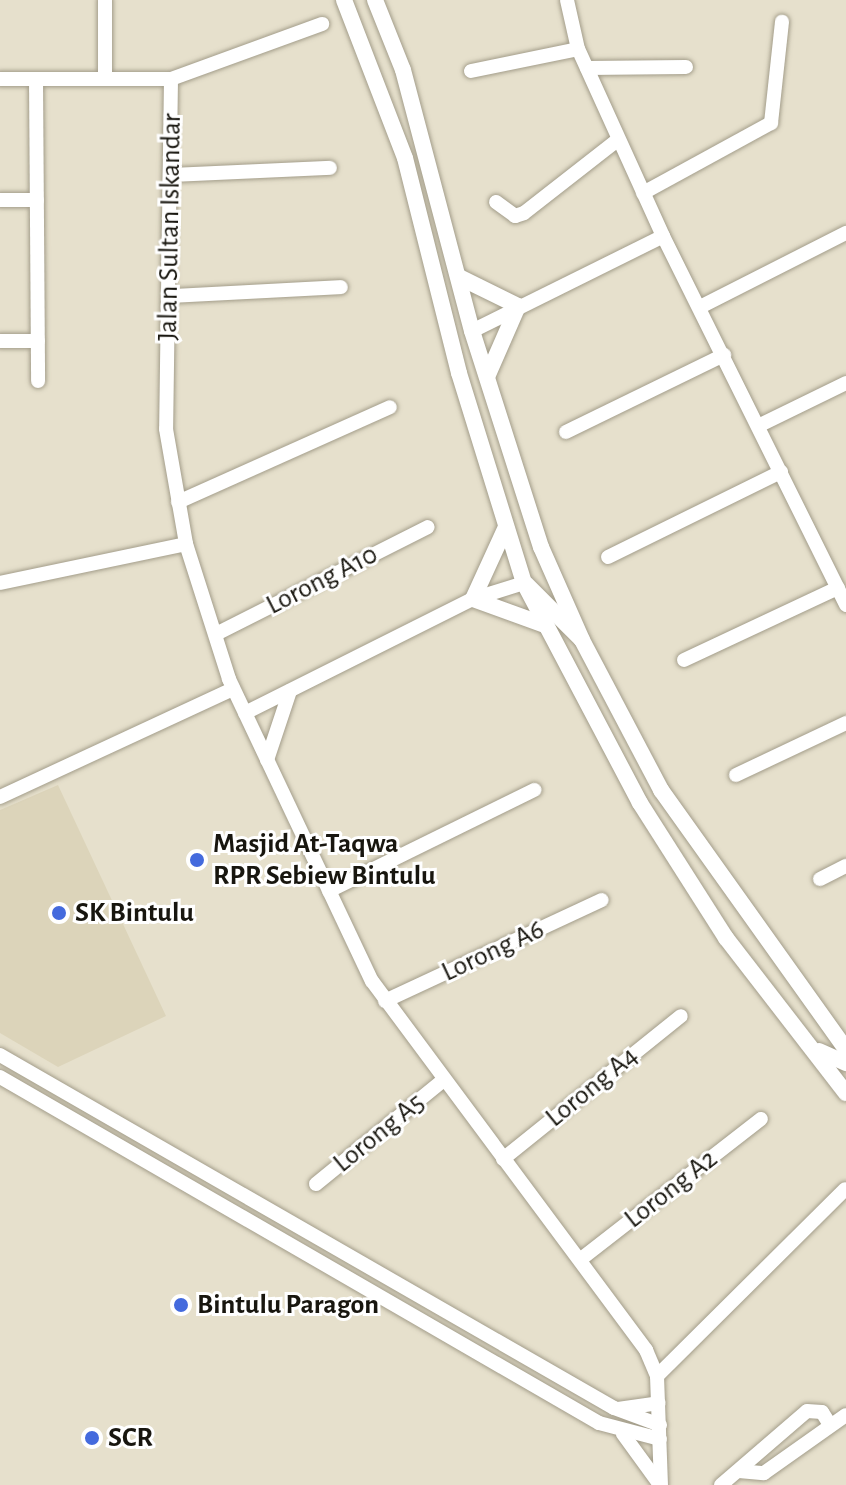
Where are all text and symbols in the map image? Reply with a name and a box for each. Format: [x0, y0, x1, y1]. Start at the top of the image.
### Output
street label: Jalan Sultan Iskandar [151, 113, 189, 341]
street label: Lorong A10 [261, 538, 383, 622]
place label: Masjid At-Taqwa RPR Sebiew Bintulu [213, 827, 436, 893]
marker: Masjid At-Taqwa RPR Sebiew Bintulu [188, 851, 206, 869]
place label: SK Bintulu [75, 896, 194, 930]
marker: SK Bintulu [50, 904, 68, 922]
street label: Lorong A6 [436, 913, 550, 989]
street label: Lorong A4 [539, 1039, 645, 1135]
street label: Lorong A5 [327, 1086, 431, 1180]
street label: Lorong A2 [618, 1142, 724, 1236]
place label: Bintulu Paragon [197, 1288, 379, 1322]
marker: Bintulu Paragon [172, 1296, 190, 1314]
place label: SCR [108, 1421, 153, 1455]
marker: SCR [83, 1429, 101, 1447]

